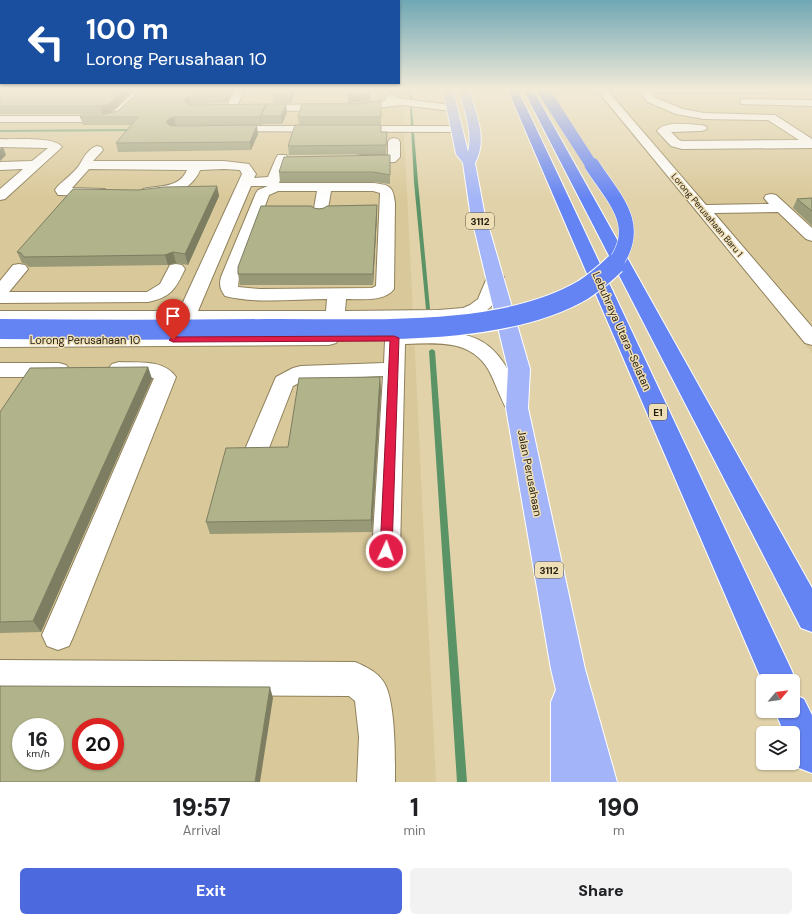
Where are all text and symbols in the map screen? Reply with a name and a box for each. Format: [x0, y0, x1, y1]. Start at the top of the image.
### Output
text: 100 m [86, 11, 169, 48]
icon: left [20, 16, 72, 68]
text: Lorong Perusahaan 10 [86, 47, 267, 71]
street label: Lorong Perusahaan Baru 1 [669, 171, 746, 259]
road number: 3112 [466, 213, 494, 229]
street label: Lebuhraya Utara–Selatan [590, 270, 654, 392]
pin [156, 299, 190, 340]
icon: arrive [162, 305, 184, 327]
street label: Lorong Perusahaan 10 [30, 333, 140, 347]
road number: E1 [649, 404, 667, 420]
street label: Jalan Perusahaan [515, 428, 545, 518]
position arrow [365, 530, 407, 572]
road number: 3112 [535, 562, 563, 578]
north arrow [756, 674, 800, 718]
map controls [756, 674, 800, 770]
speed limit sign: 20 [72, 718, 124, 770]
text: 16 [28, 726, 48, 752]
button: layers [756, 726, 800, 770]
text: km/h [26, 747, 50, 760]
text: 19:57 [173, 792, 231, 823]
text: 1 [410, 792, 419, 823]
text: 190 [598, 792, 639, 823]
text: Arrival [183, 822, 221, 839]
text: min [403, 822, 426, 839]
text: m [613, 822, 625, 839]
button: Exit [20, 868, 402, 914]
button: Share [410, 868, 792, 914]

